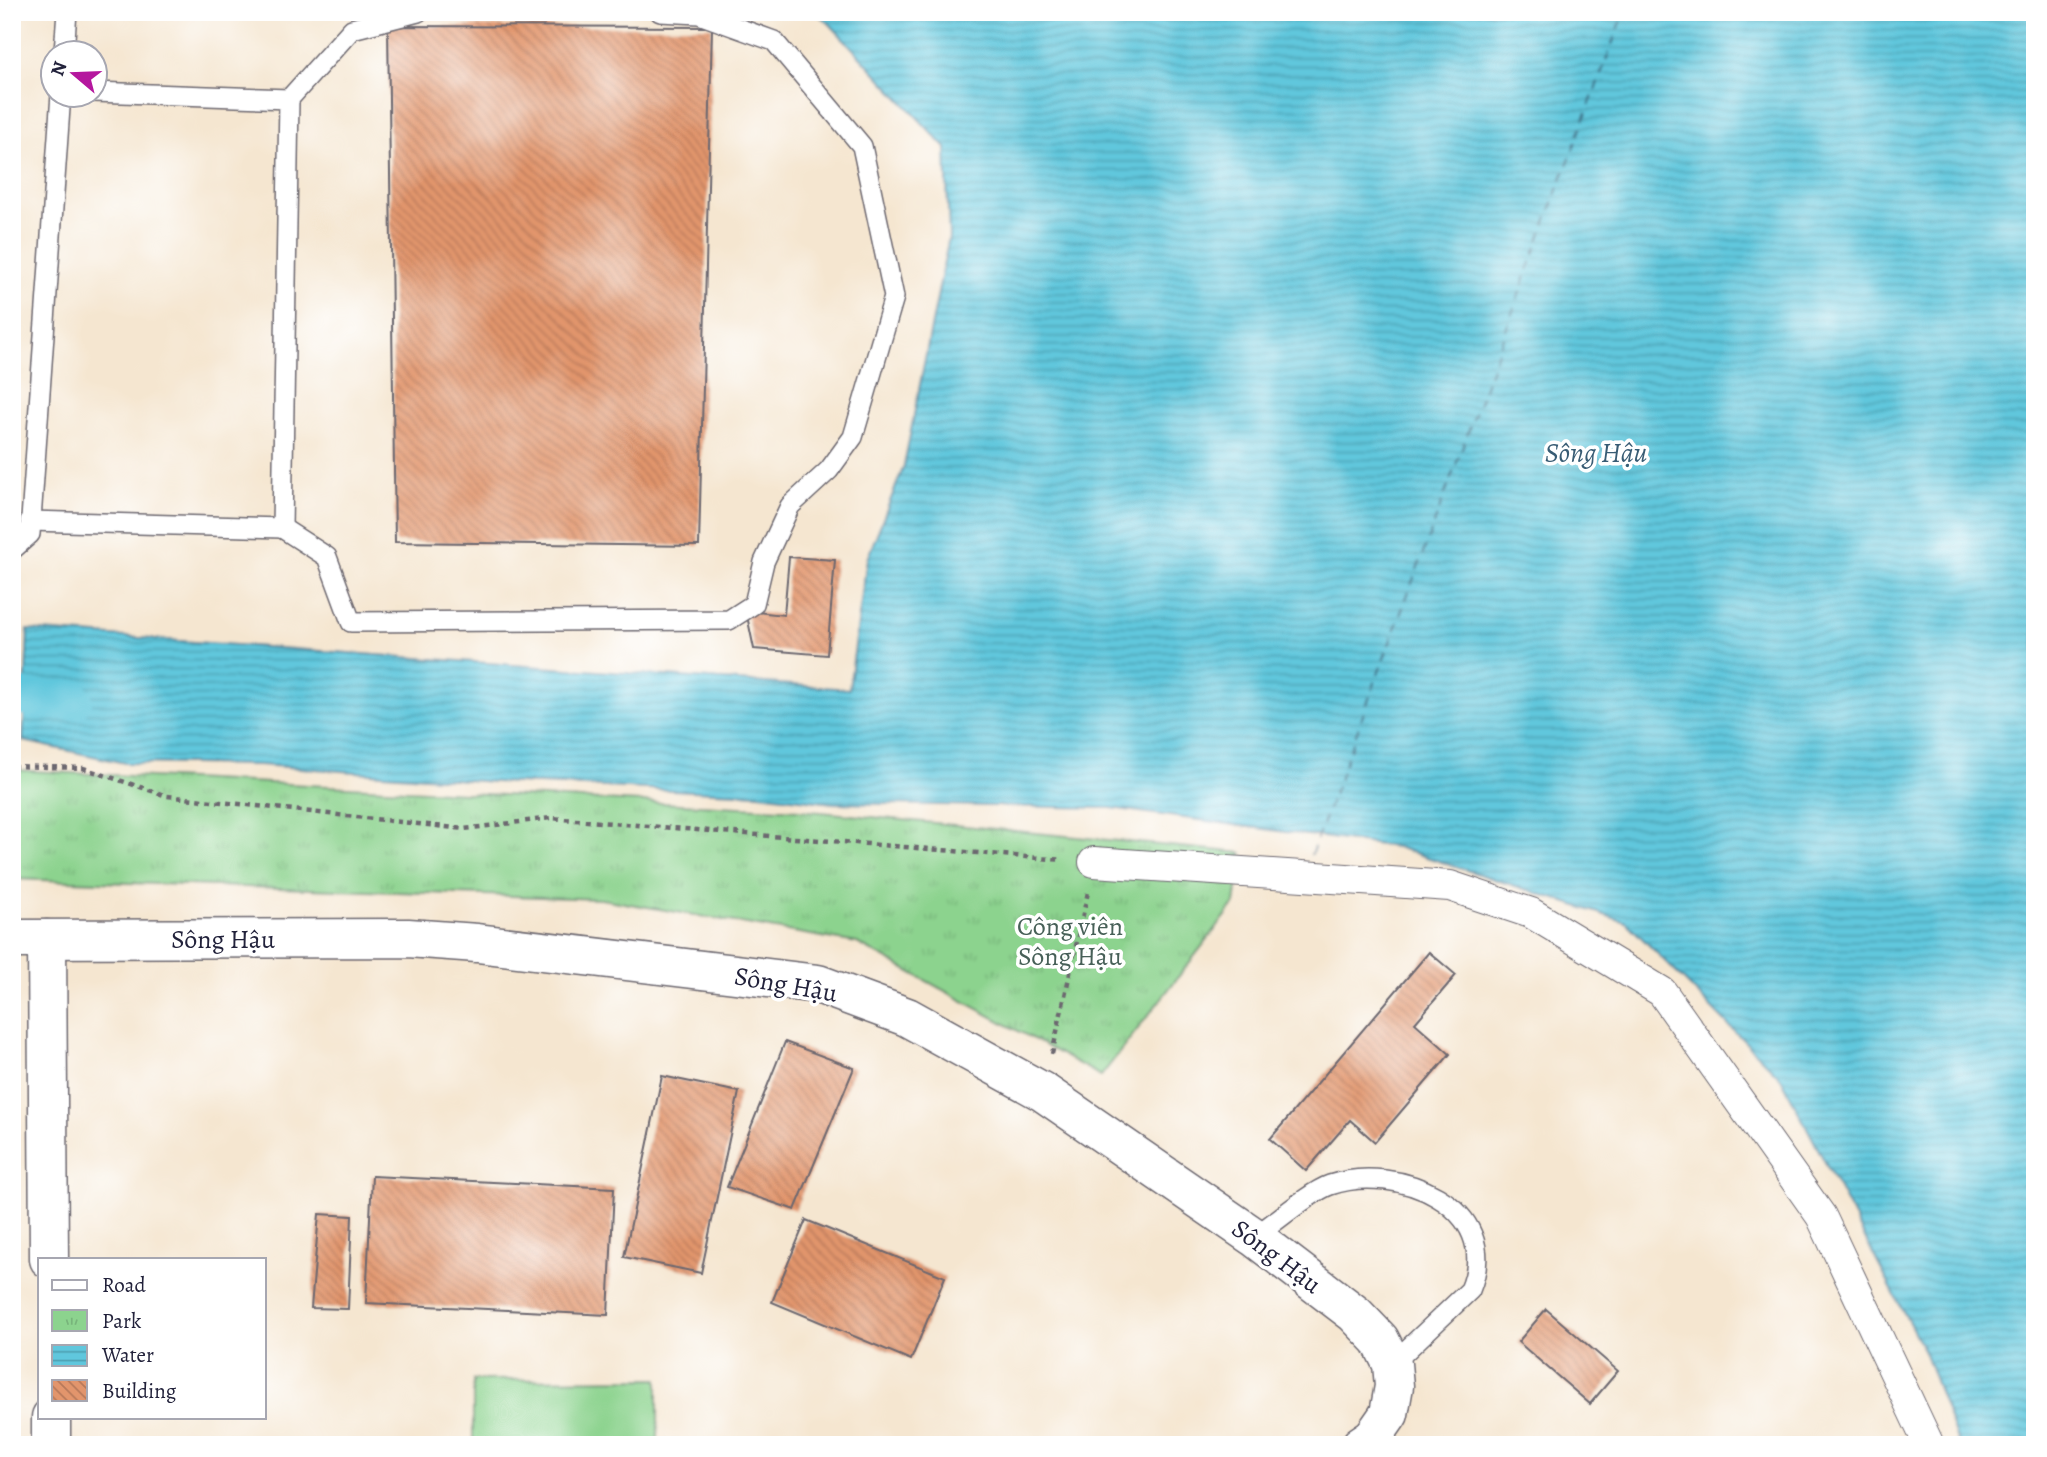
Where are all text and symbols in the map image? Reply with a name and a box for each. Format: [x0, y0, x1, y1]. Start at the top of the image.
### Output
north arrow [38, 38, 108, 108]
text: N [44, 58, 73, 80]
water label: Sông Hậu [1545, 434, 1647, 472]
park label: Công viên Sông Hậu [1017, 909, 1123, 974]
street label: Sông Hậu [171, 922, 276, 957]
street label: Sông Hậu [732, 958, 841, 1011]
street label: Sông Hậu [1225, 1211, 1329, 1302]
legend [38, 1258, 266, 1418]
text: Road [102, 1271, 146, 1299]
text: Park [102, 1307, 142, 1335]
text: Water [101, 1341, 154, 1369]
text: Building [102, 1377, 177, 1405]

